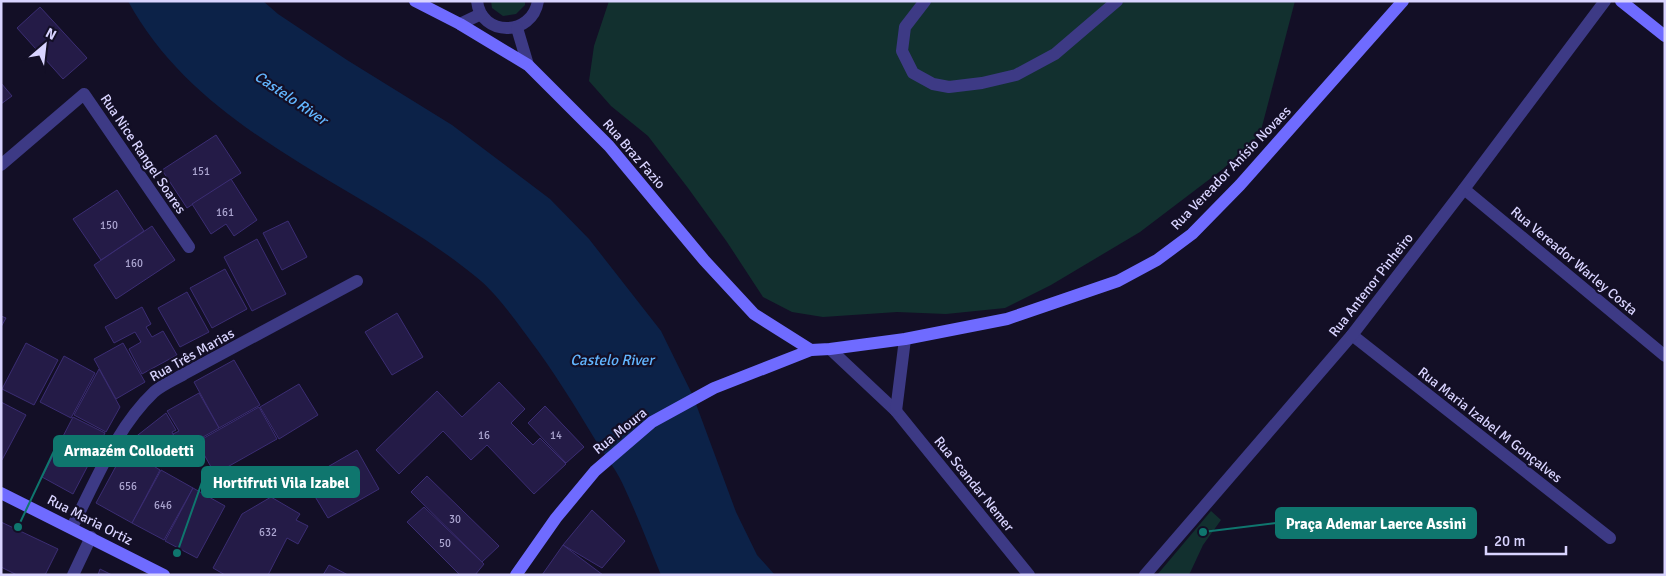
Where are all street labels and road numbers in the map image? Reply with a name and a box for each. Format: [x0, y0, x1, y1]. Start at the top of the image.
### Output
street label: Rua Nice Rangel Soares [97, 91, 189, 217]
street label: Rua Vereador Anísio Novaes [1167, 103, 1295, 233]
street label: Rua Braz Fazio [599, 116, 669, 192]
street label: Rua Vereador Warley Costa [1507, 203, 1641, 319]
street label: Rua Antenor Pinheiro [1325, 230, 1417, 340]
street label: Rua Três Marias [147, 325, 237, 385]
street label: Rua Maria Izabel M Gonçalves [1415, 363, 1565, 487]
street label: Rua Moura [590, 404, 650, 458]
street label: Rua Scandar Nemer [930, 433, 1018, 536]
street label: Rua Maria Ortiz [45, 491, 135, 549]

